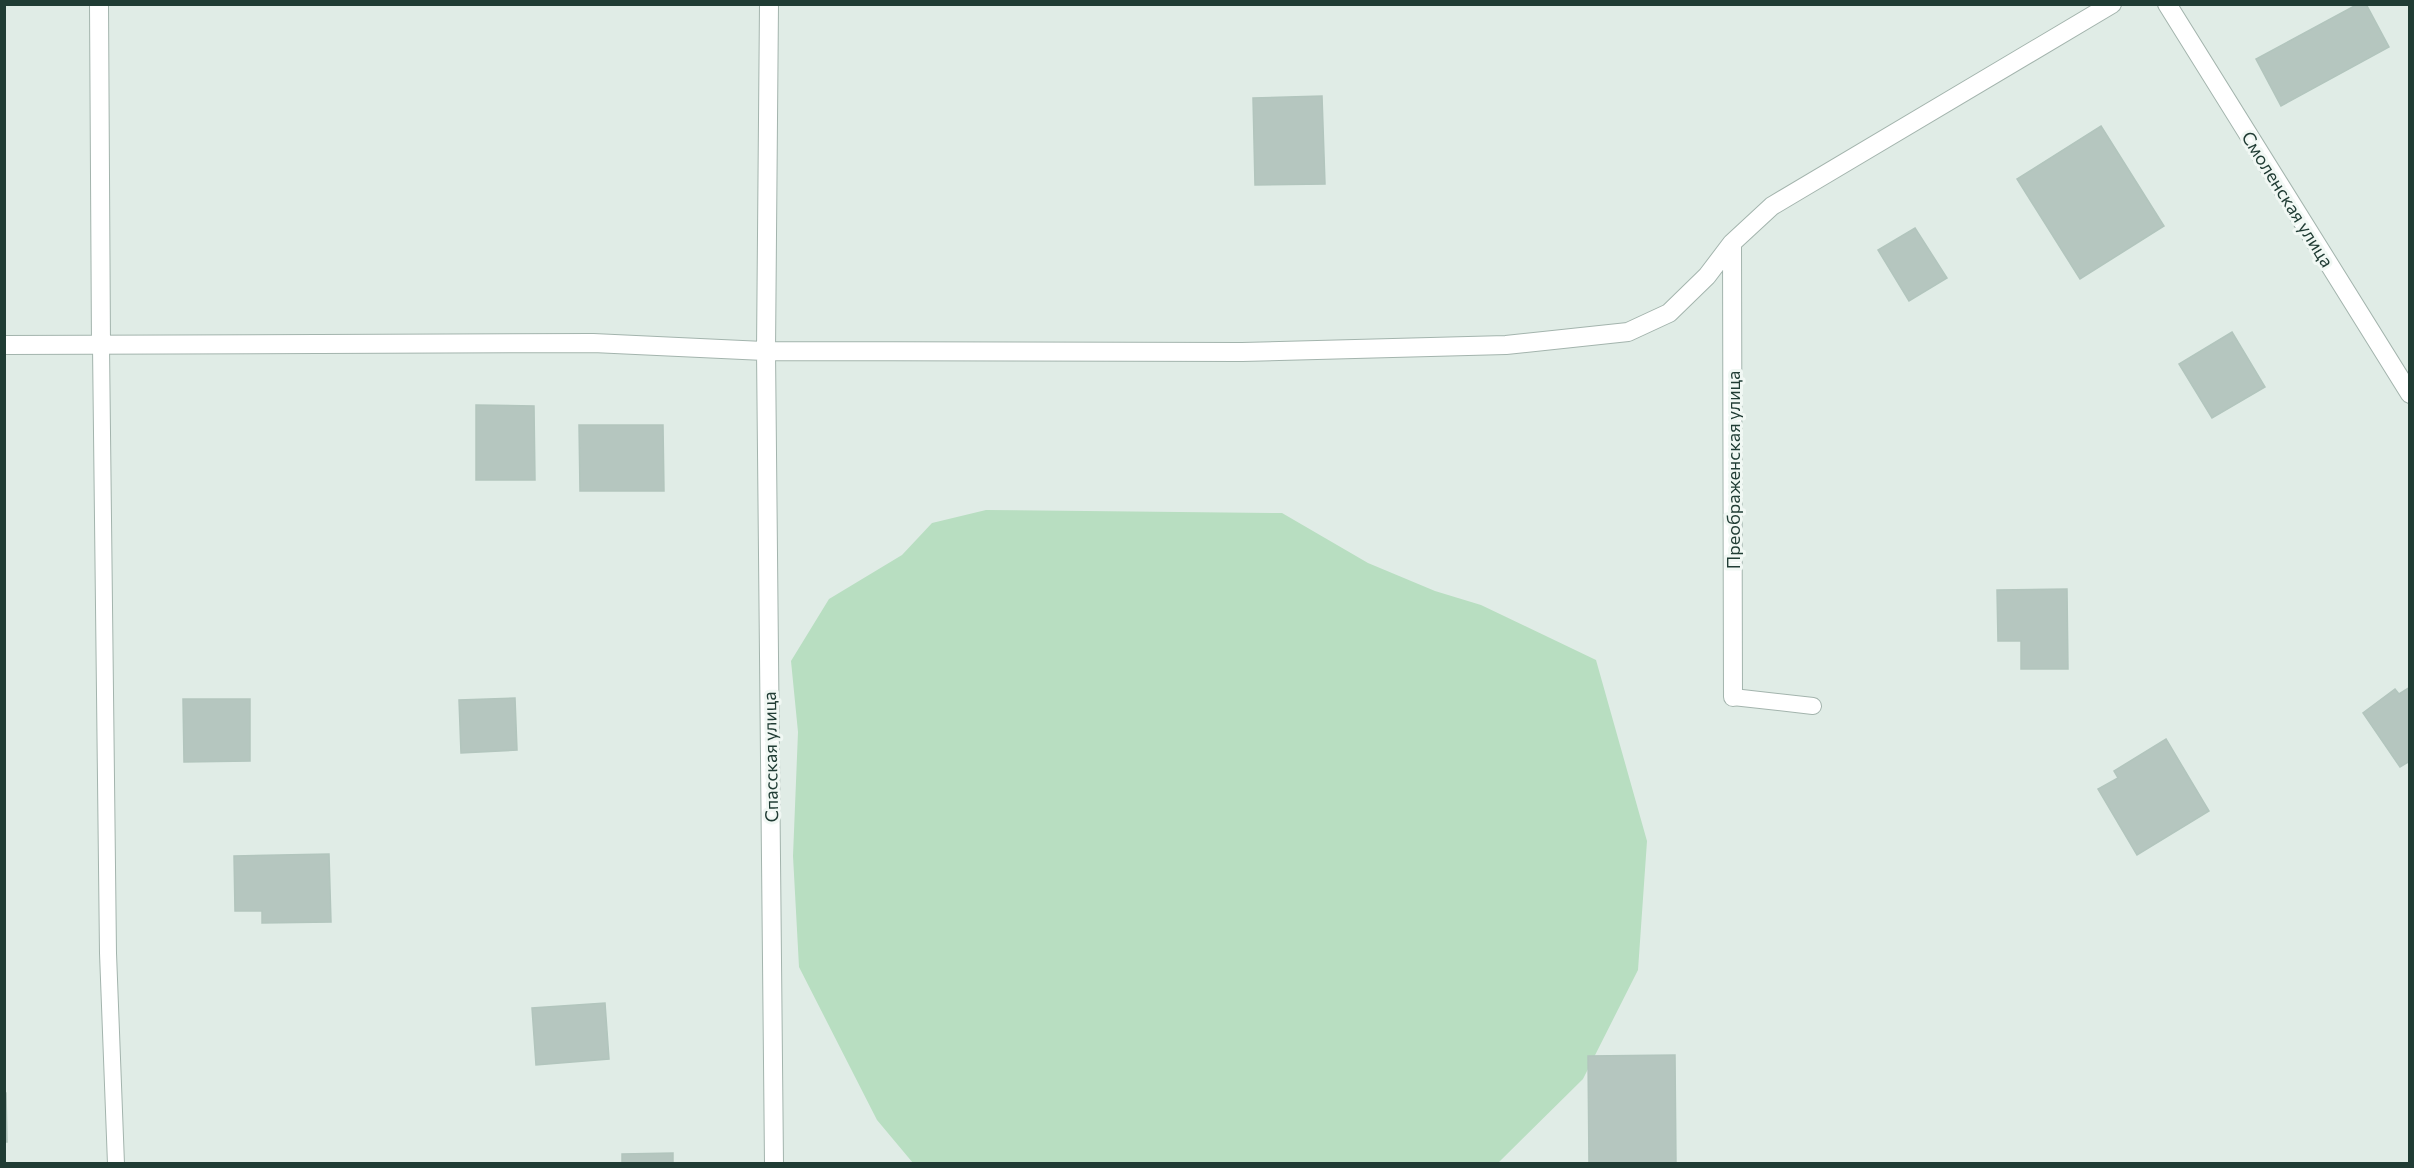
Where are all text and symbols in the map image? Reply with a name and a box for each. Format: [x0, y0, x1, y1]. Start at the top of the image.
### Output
street label: Смоленская улица [2237, 127, 2339, 271]
street label: Преображенская улица [1722, 371, 1744, 569]
street label: Спасская улица [758, 691, 782, 823]

